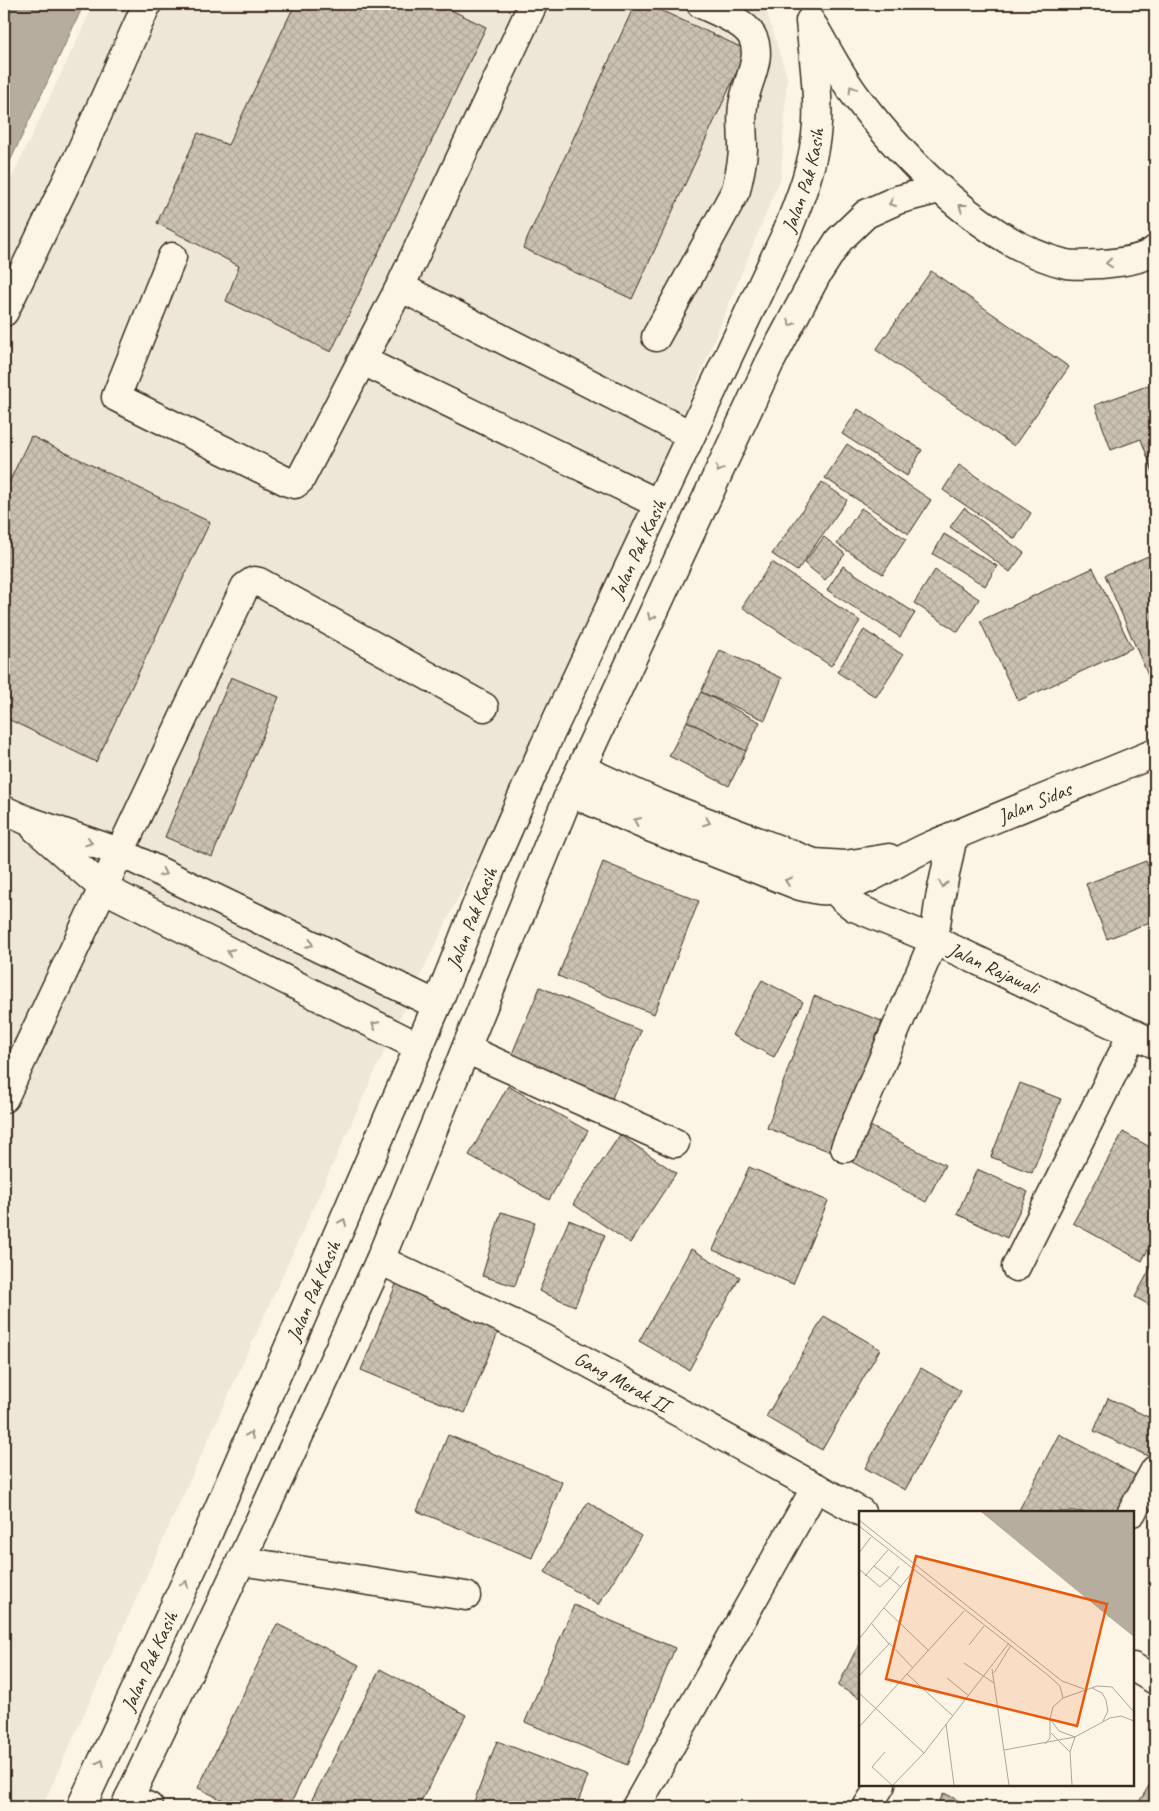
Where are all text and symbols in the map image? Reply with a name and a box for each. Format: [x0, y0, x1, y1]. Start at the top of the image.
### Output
one-way arrow [848, 85, 858, 94]
street label: Jalan Pak Kasih [775, 126, 829, 236]
one-way arrow [888, 197, 897, 207]
one-way arrow [958, 204, 968, 213]
one-way arrow [1105, 257, 1113, 268]
one-way arrow [787, 318, 797, 327]
one-way arrow [714, 464, 725, 473]
street label: Jalan Pak Kasih [603, 494, 672, 603]
one-way arrow [647, 612, 658, 621]
street label: Jalan Sidas [993, 775, 1077, 829]
one-way arrow [702, 816, 711, 827]
one-way arrow [633, 817, 642, 828]
one-way arrow [84, 836, 93, 846]
street label: Jalan Pak Kasih [440, 863, 503, 973]
one-way arrow [158, 867, 167, 877]
one-way arrow [784, 877, 792, 887]
one-way arrow [938, 879, 949, 888]
street label: Jalan Rajawali [944, 936, 1045, 1001]
one-way arrow [305, 937, 314, 948]
one-way arrow [226, 948, 235, 958]
one-way arrow [371, 1021, 380, 1031]
one-way arrow [336, 1218, 347, 1227]
street label: Jalan Pak Kasih [280, 1236, 346, 1346]
street label: Gang Merak II [570, 1345, 678, 1419]
one-way arrow [244, 1431, 255, 1440]
inset map [859, 1511, 1134, 1786]
one-way arrow [178, 1580, 189, 1589]
street label: Jalan Pak Kasih [115, 1606, 183, 1716]
one-way arrow [95, 1759, 106, 1768]

